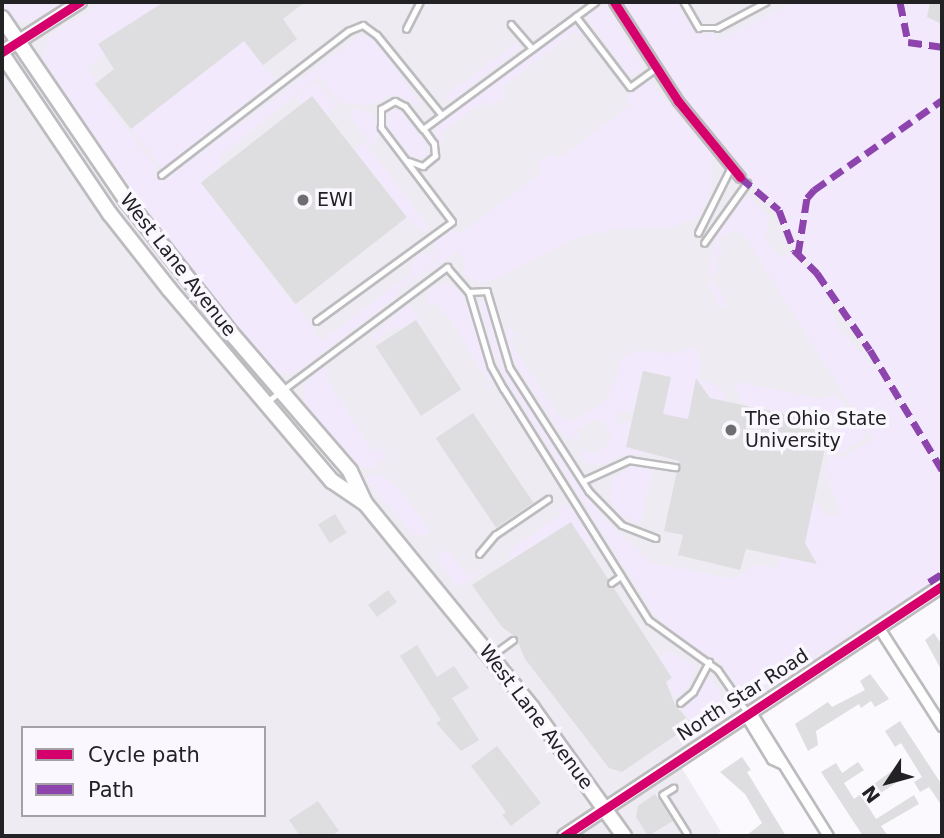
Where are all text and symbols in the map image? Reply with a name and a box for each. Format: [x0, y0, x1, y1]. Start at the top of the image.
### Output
street label: West Lane Avenue [115, 189, 241, 341]
place label: EWI [317, 189, 353, 211]
marker: EWI [295, 192, 311, 208]
place label: The Ohio State University [745, 408, 887, 452]
marker: The Ohio State University [723, 422, 739, 438]
street label: West Lane Avenue [474, 640, 598, 794]
street label: North Star Road [673, 644, 813, 746]
legend [21, 726, 266, 817]
text: Cycle path [88, 743, 200, 767]
north arrow [853, 747, 923, 817]
text: Path [88, 778, 134, 802]
text: N [857, 781, 885, 807]

